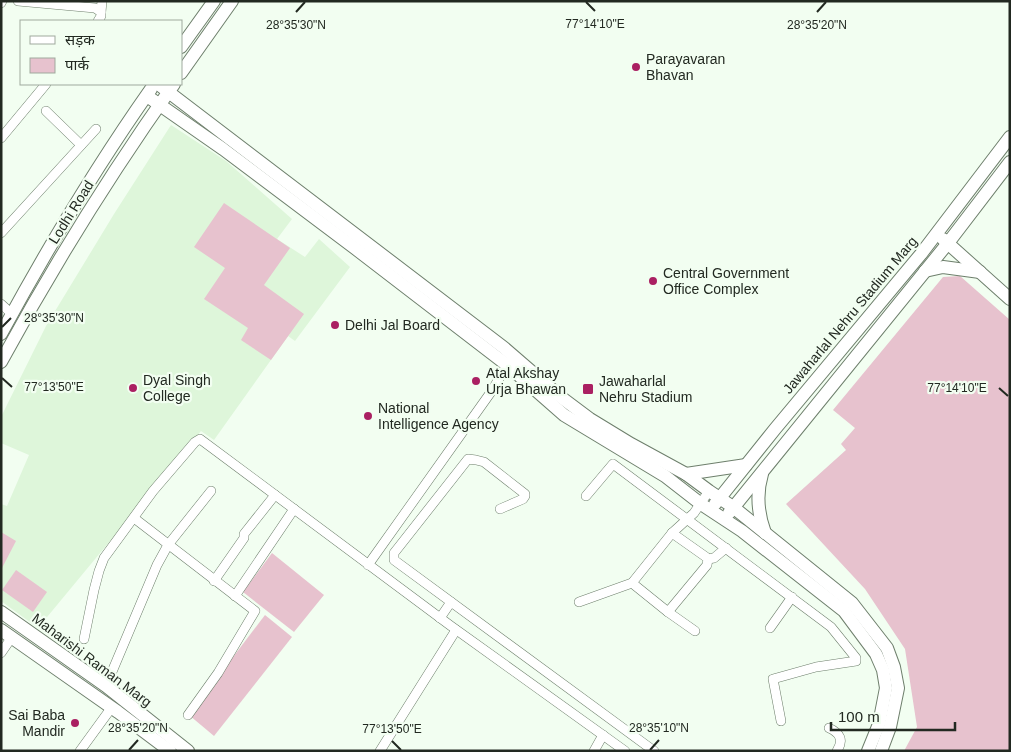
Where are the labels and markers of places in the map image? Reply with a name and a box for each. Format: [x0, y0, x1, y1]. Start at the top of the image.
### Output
place label: Parayavaran Bhavan [646, 51, 725, 83]
marker: Parayavaran Bhavan [630, 61, 642, 73]
place label: Central Government Office Complex [663, 265, 789, 297]
marker: Central Government Office Complex [647, 275, 659, 287]
place label: Delhi Jal Board [345, 317, 440, 333]
marker: Delhi Jal Board [329, 319, 341, 331]
place label: Atal Akshay Urja Bhawan [486, 365, 566, 397]
place label: Dyal Singh College [143, 372, 211, 404]
place label: Jawaharlal Nehru Stadium [599, 373, 692, 405]
marker: Atal Akshay Urja Bhawan [470, 375, 482, 387]
marker: Dyal Singh College [127, 382, 139, 394]
marker: Jawaharlal Nehru Stadium [581, 382, 595, 396]
place label: National Intelligence Agency [378, 400, 499, 432]
marker: National Intelligence Agency [362, 410, 374, 422]
place label: Sai Baba Mandir [8, 707, 65, 739]
marker: Sai Baba Mandir [69, 717, 81, 729]

